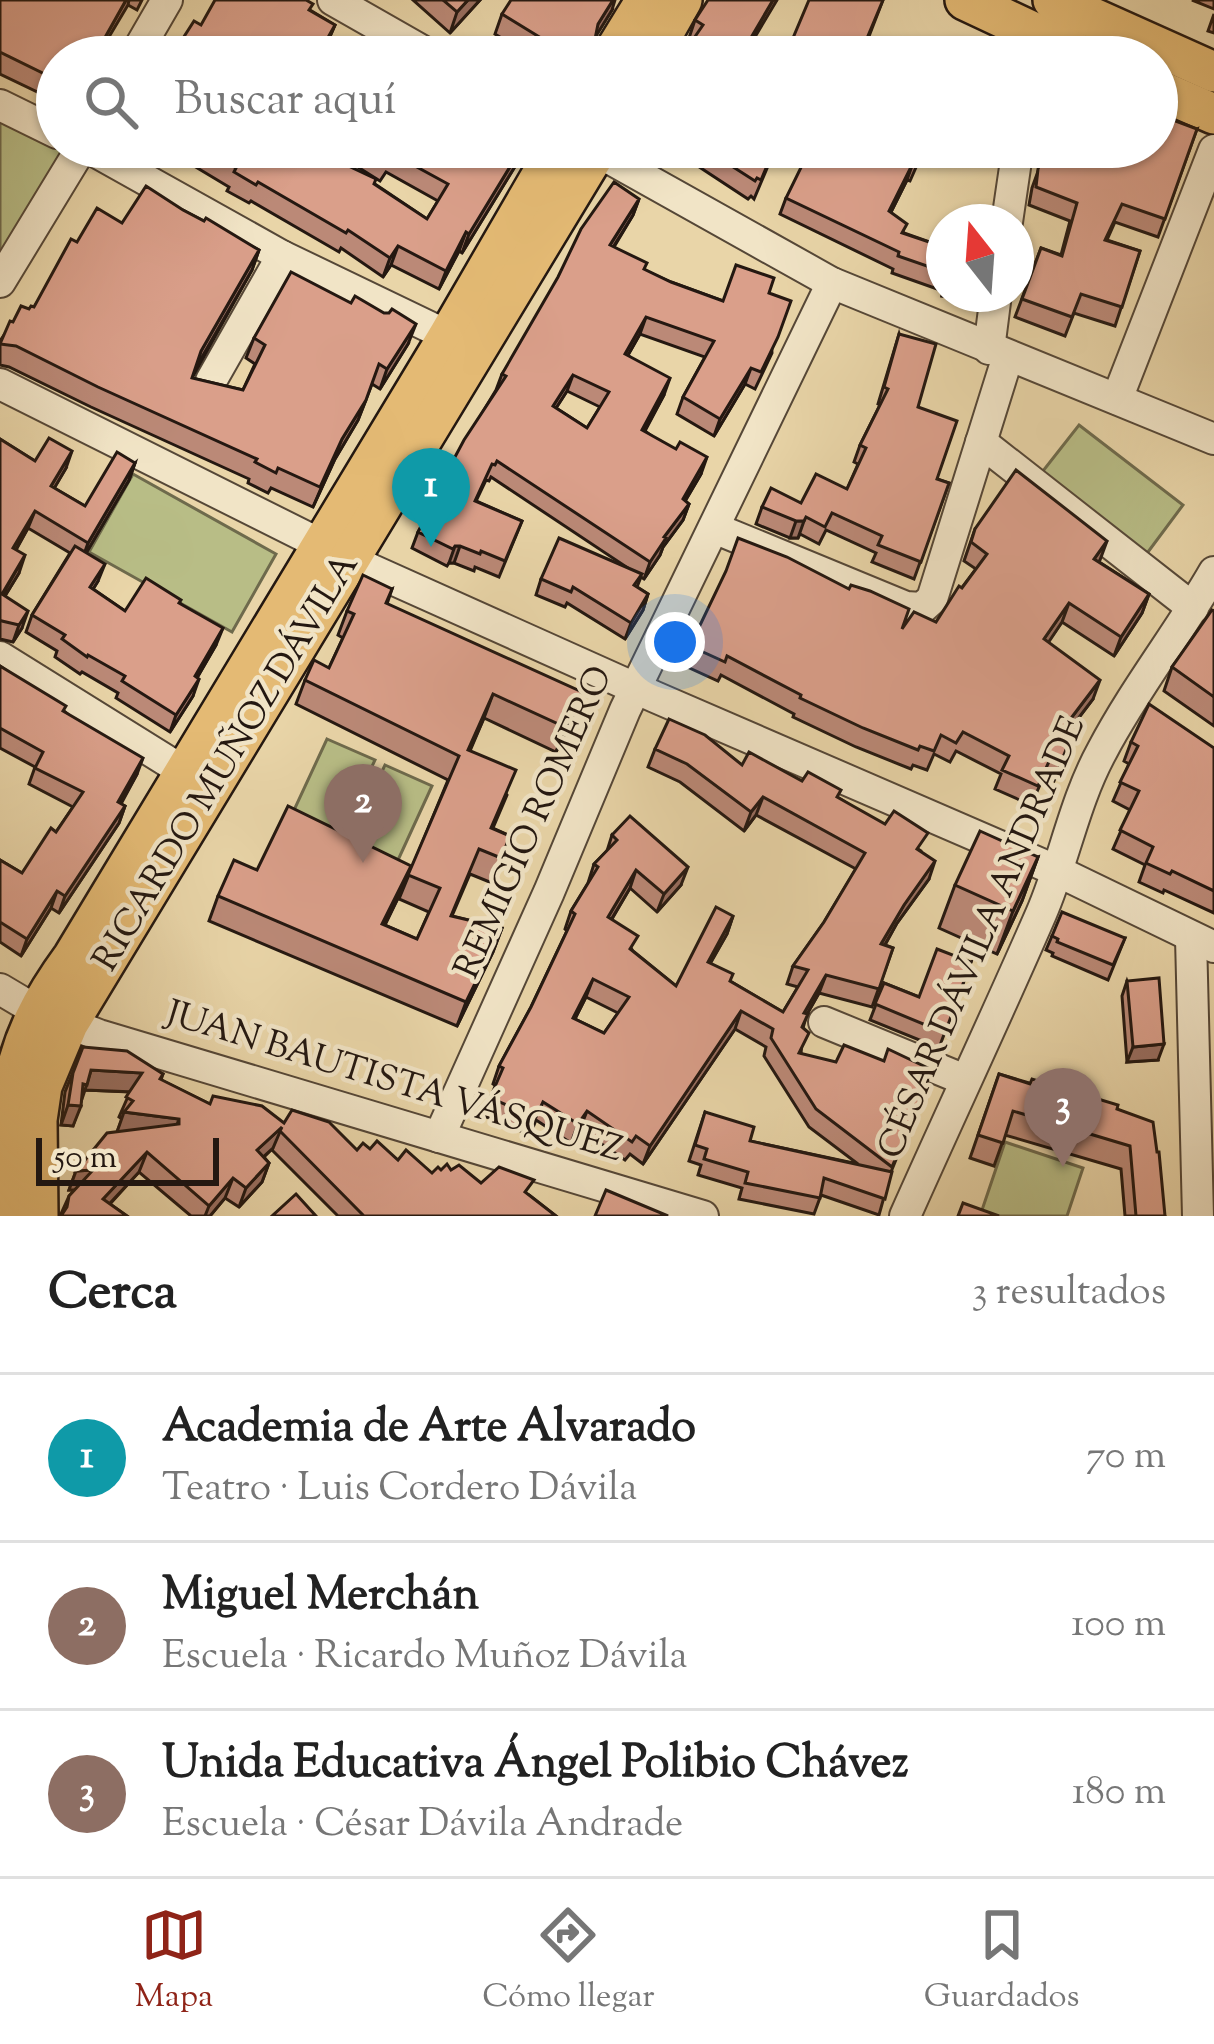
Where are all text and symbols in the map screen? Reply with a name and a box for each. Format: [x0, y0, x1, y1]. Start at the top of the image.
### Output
search box [36, 36, 1178, 168]
icon: search [78, 69, 144, 135]
text: Buscar aquí [174, 70, 396, 135]
north arrow [926, 204, 1034, 312]
pin: 1 [392, 448, 470, 547]
street label: RICARDO MUÑOZ DÁVILA [81, 544, 373, 982]
your location [645, 612, 705, 672]
street label: REMIGIO ROMERO [443, 658, 627, 988]
street label: CÉSAR DÁVILA ANDRADE [866, 708, 1100, 1167]
pin: 2 [324, 764, 402, 863]
street label: JUAN BAUTISTA VÁSQUEZ [158, 988, 629, 1177]
pin: 3 [1024, 1068, 1102, 1167]
scale bar [36, 1132, 219, 1185]
text: 50 m [54, 1135, 117, 1183]
text: Cerca [48, 1258, 177, 1331]
text: 3 resultados [972, 1266, 1166, 1322]
text: Academia de Arte Alvarado [162, 1397, 696, 1462]
text: 1 [80, 1430, 94, 1486]
text: 70 m [1086, 1430, 1166, 1486]
text: Teatro · Luis Cordero Dávila [162, 1462, 637, 1518]
text: Miguel Merchán [162, 1565, 479, 1630]
text: 2 [78, 1598, 96, 1654]
text: 100 m [1071, 1598, 1166, 1654]
text: Escuela · Ricardo Muñoz Dávila [162, 1630, 688, 1686]
text: Unida Educativa Ángel Polibio Chávez [162, 1733, 909, 1798]
text: 3 [79, 1766, 95, 1822]
text: 180 m [1072, 1766, 1166, 1822]
text: Escuela · César Dávila Andrade [162, 1798, 683, 1854]
tab: Mapa [134, 1902, 213, 2022]
tab: Cómo llegar [482, 1902, 655, 2022]
tab: Guardados [924, 1902, 1080, 2022]

